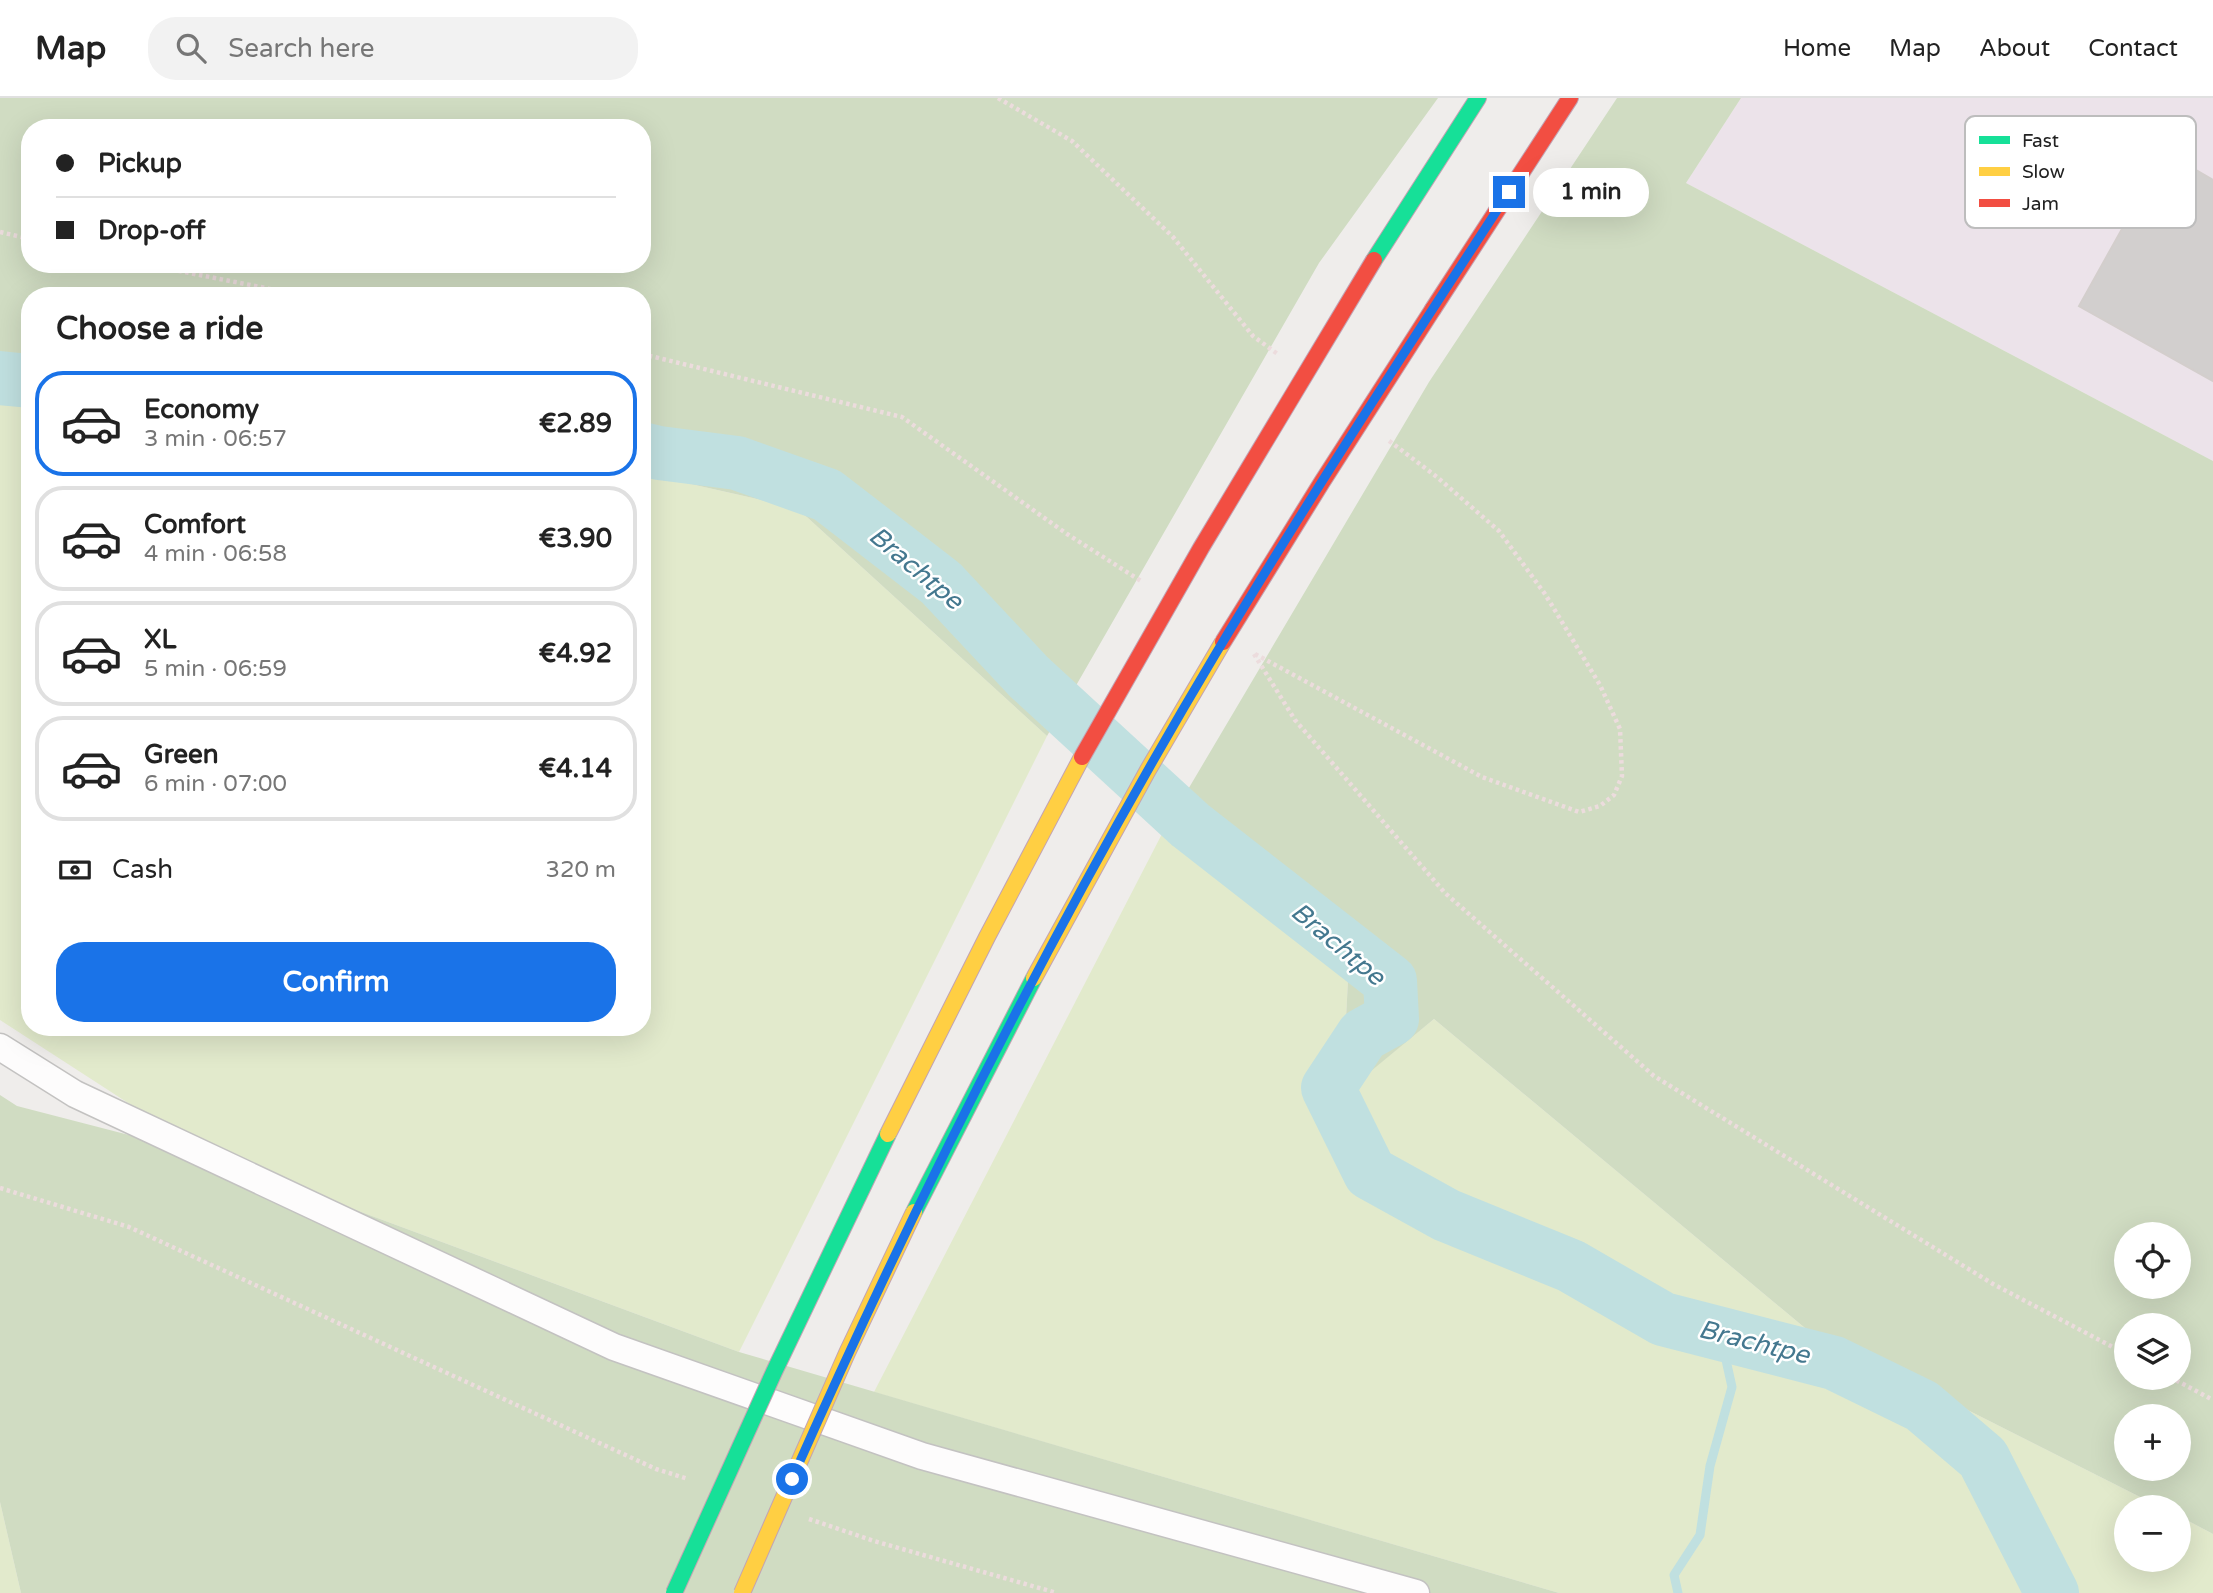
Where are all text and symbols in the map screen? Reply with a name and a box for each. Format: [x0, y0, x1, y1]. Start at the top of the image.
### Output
search box [148, 17, 638, 80]
text: Map [35, 29, 106, 68]
icon: search [172, 29, 210, 67]
text: Search here [228, 33, 374, 64]
text: Home [1783, 34, 1851, 63]
text: Map [1889, 34, 1941, 63]
text: About [1979, 34, 2050, 63]
text: Contact [2088, 34, 2178, 63]
legend [1965, 116, 2196, 228]
text: Fast [2022, 130, 2059, 152]
text: Pickup [98, 148, 182, 179]
text: Slow [2022, 161, 2065, 183]
callout: 1 min [1534, 168, 1649, 217]
route end [1493, 176, 1525, 208]
text: 1 min [1560, 178, 1622, 206]
text: Jam [2022, 193, 2059, 215]
text: Drop-off [98, 215, 205, 246]
text: Choose a ride [56, 310, 263, 348]
icon: car [60, 392, 123, 455]
text: Economy [144, 394, 259, 425]
text: €2.89 [539, 408, 612, 439]
text: 3 min · 06:57 [144, 425, 287, 453]
icon: car [60, 507, 123, 570]
text: Comfort [144, 509, 246, 540]
water label: Brachtpe [863, 520, 970, 617]
text: €3.90 [539, 523, 612, 554]
text: 4 min · 06:58 [144, 540, 287, 568]
icon: car [60, 622, 123, 685]
text: XL [144, 624, 176, 655]
text: €4.92 [539, 638, 612, 669]
text: 5 min · 06:59 [144, 655, 287, 683]
icon: car [60, 737, 123, 800]
text: Green [144, 739, 219, 770]
text: €4.14 [539, 753, 612, 784]
text: 6 min · 07:00 [144, 770, 287, 798]
icon: cash [56, 851, 94, 889]
text: Cash [112, 854, 173, 885]
text: 320 m [546, 856, 616, 884]
water label: Brachtpe [1285, 896, 1392, 993]
button: Confirm [56, 942, 616, 1022]
map controls [2114, 1222, 2191, 1572]
button: locate [2114, 1222, 2191, 1299]
water label: Brachtpe [1696, 1313, 1814, 1371]
button: layers [2114, 1313, 2191, 1390]
button: + [2114, 1404, 2191, 1481]
route start [776, 1463, 808, 1495]
button: − [2114, 1495, 2191, 1572]

